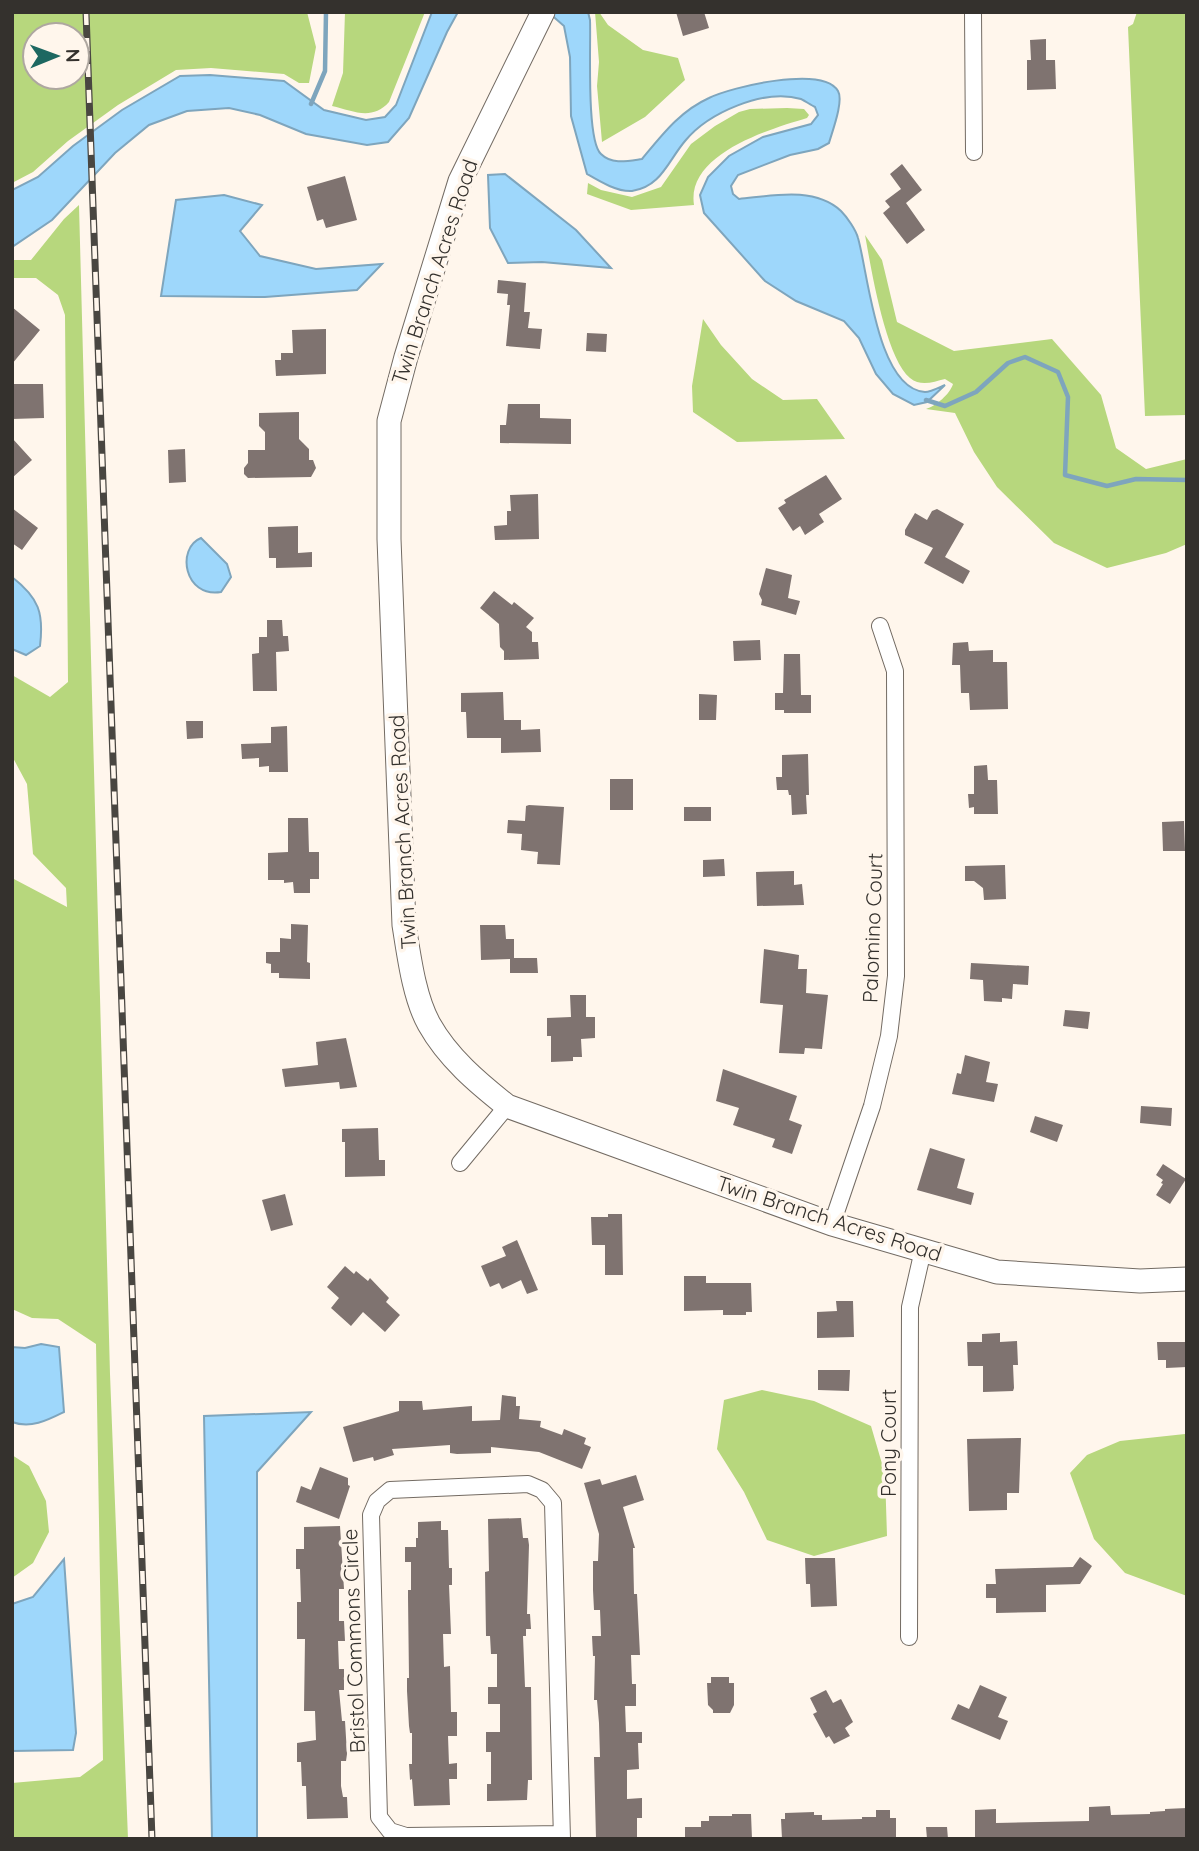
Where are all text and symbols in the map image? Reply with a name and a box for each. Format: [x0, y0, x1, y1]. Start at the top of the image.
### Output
north arrow [21, 21, 91, 91]
text: N [61, 49, 85, 63]
street label: Twin Branch Acres Road [385, 156, 483, 387]
street label: Twin Branch Acres Road [383, 714, 421, 950]
street label: Palomino Court [856, 852, 888, 1003]
street label: Twin Branch Acres Road [714, 1169, 945, 1267]
street label: Pony Court [875, 1389, 901, 1497]
street label: Bristol Commons Circle [336, 1528, 370, 1754]

